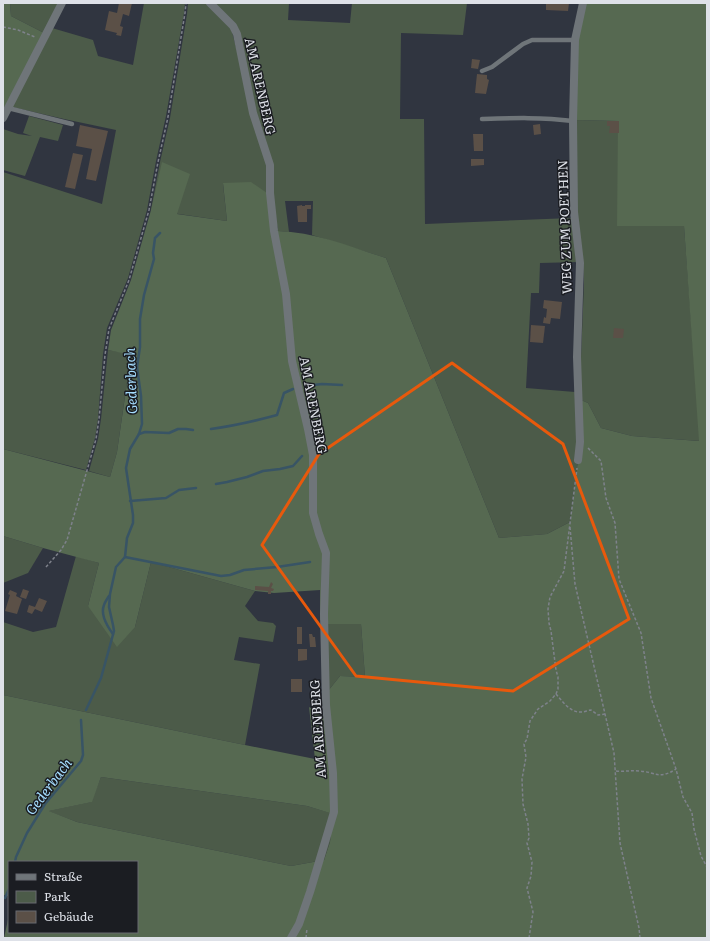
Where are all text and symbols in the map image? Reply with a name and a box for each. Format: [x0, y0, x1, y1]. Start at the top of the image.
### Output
street label: AM ARENBERG [241, 36, 281, 137]
street label: WEG ZUM POETHEN [552, 159, 576, 295]
water label: Gederbach [119, 347, 141, 415]
street label: AM ARENBERG [295, 355, 333, 456]
street label: AM ARENBERG [304, 679, 330, 779]
water label: Gederbach [20, 753, 76, 819]
legend [8, 861, 138, 933]
text: Straße [44, 867, 82, 885]
text: Park [44, 887, 71, 905]
text: Gebäude [44, 907, 93, 925]

